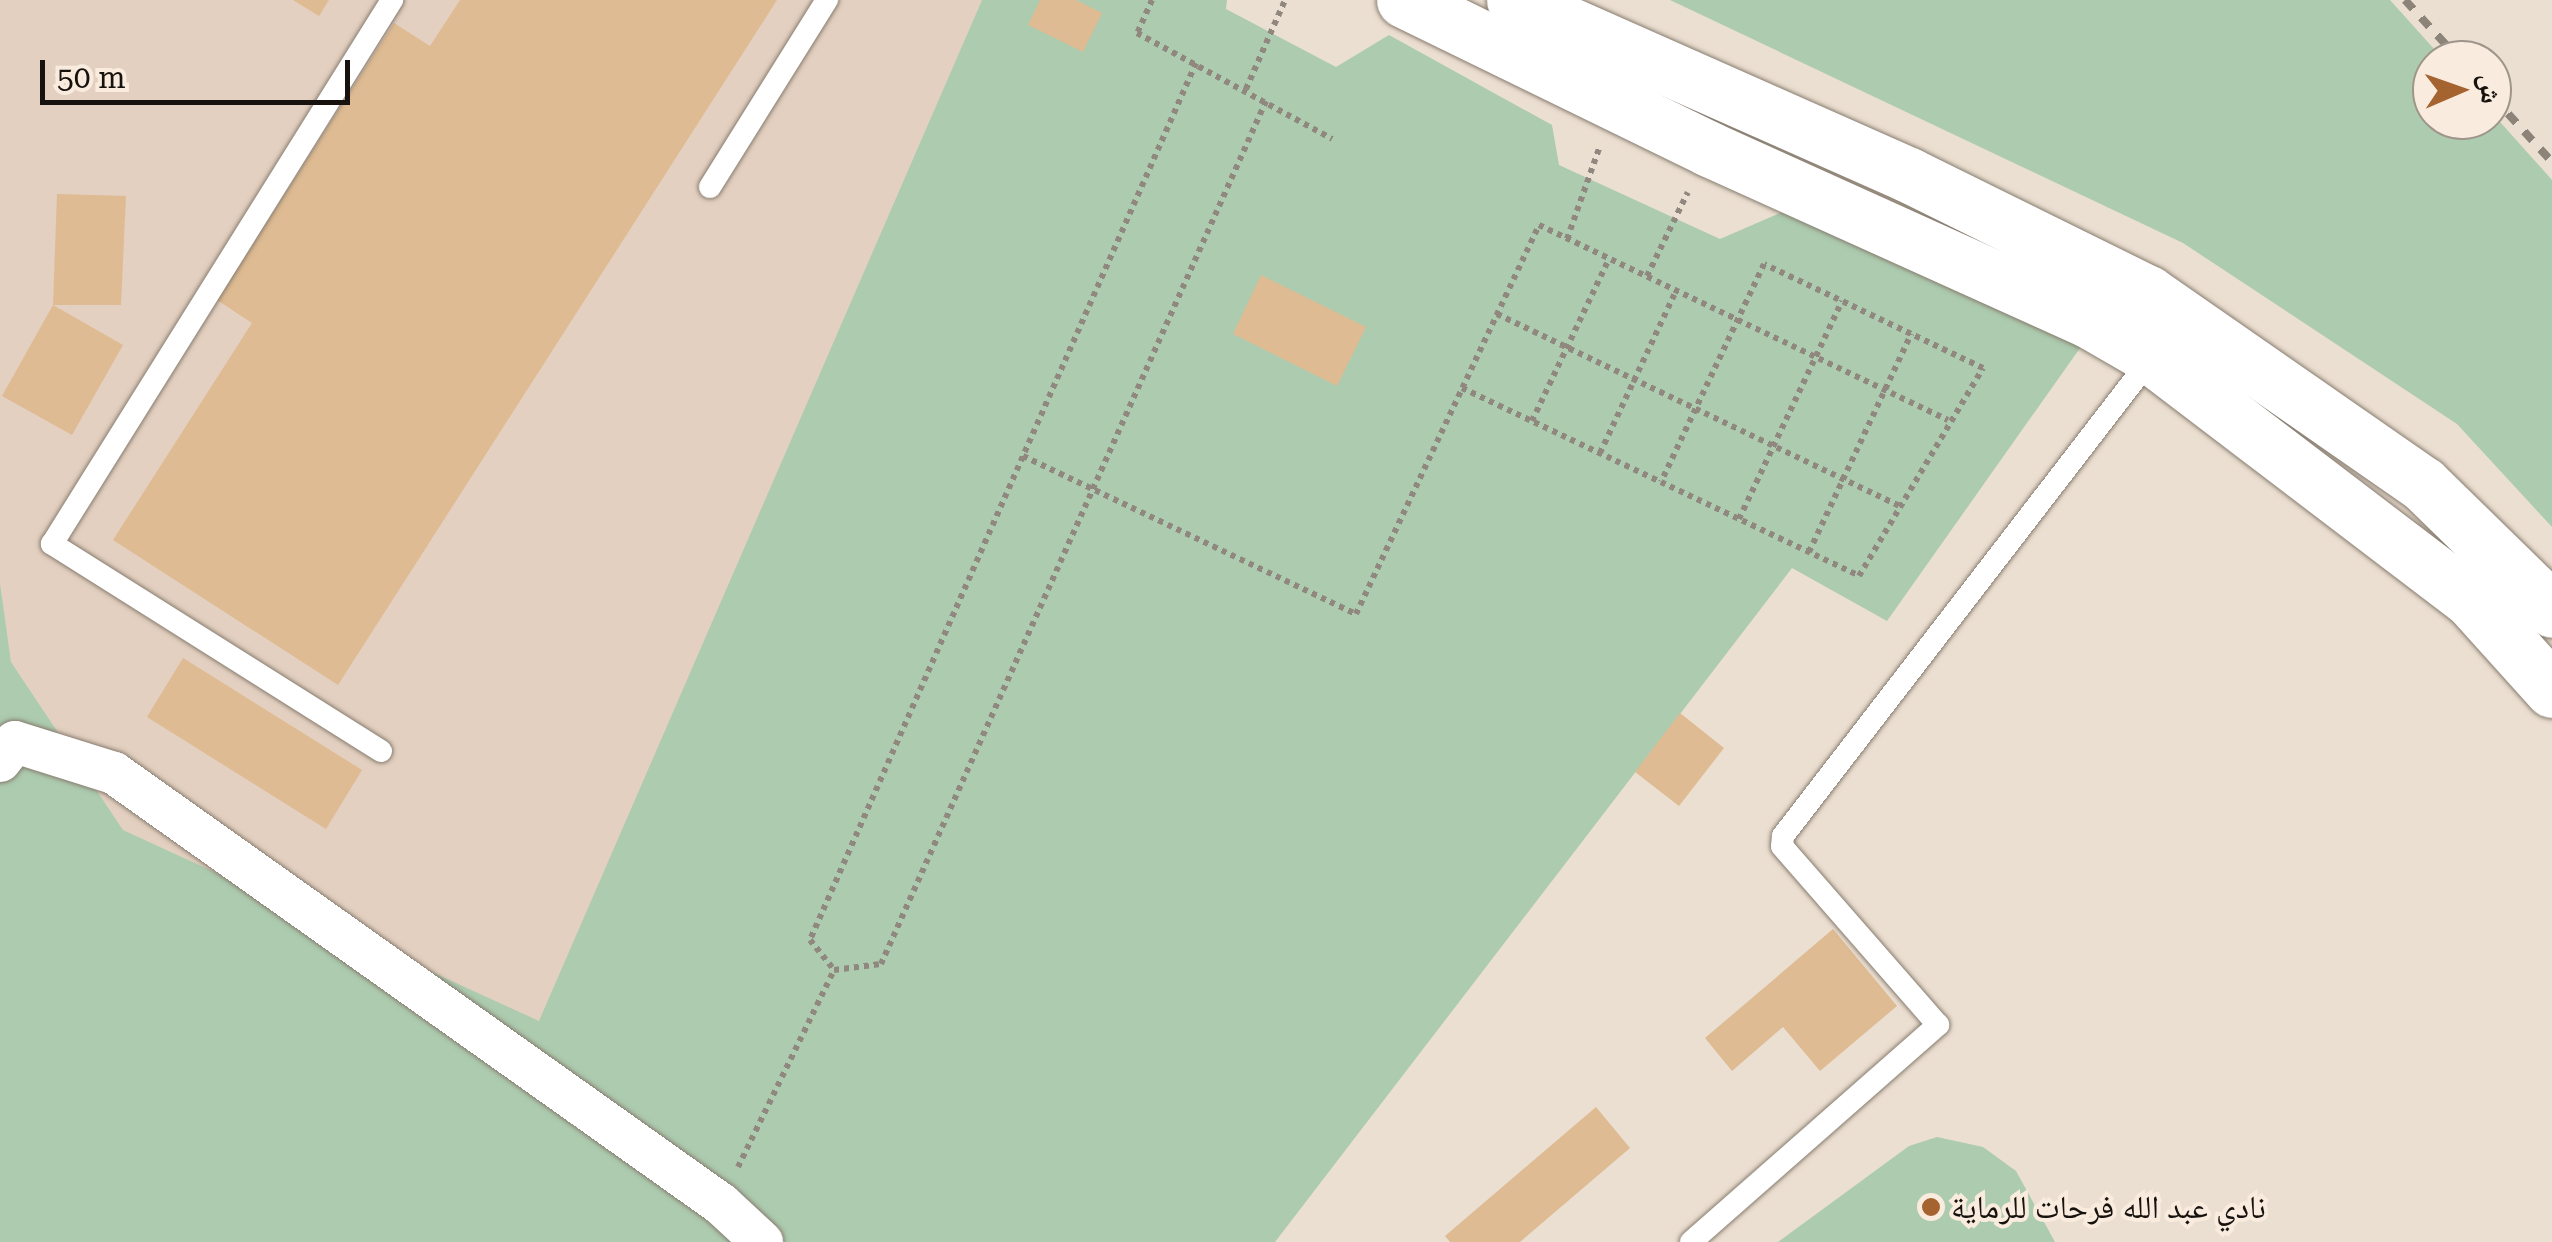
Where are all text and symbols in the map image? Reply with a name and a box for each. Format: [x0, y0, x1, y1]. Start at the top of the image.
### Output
scale bar [45, 40, 355, 102]
north arrow [2412, 40, 2512, 140]
text: 50 m [57, 60, 126, 95]
text: ش [2473, 74, 2507, 104]
place label: نادي عبد الله فرحات للرماية [1951, 1188, 2266, 1226]
marker: نادي عبد الله فرحات للرماية [1920, 1196, 1942, 1218]

